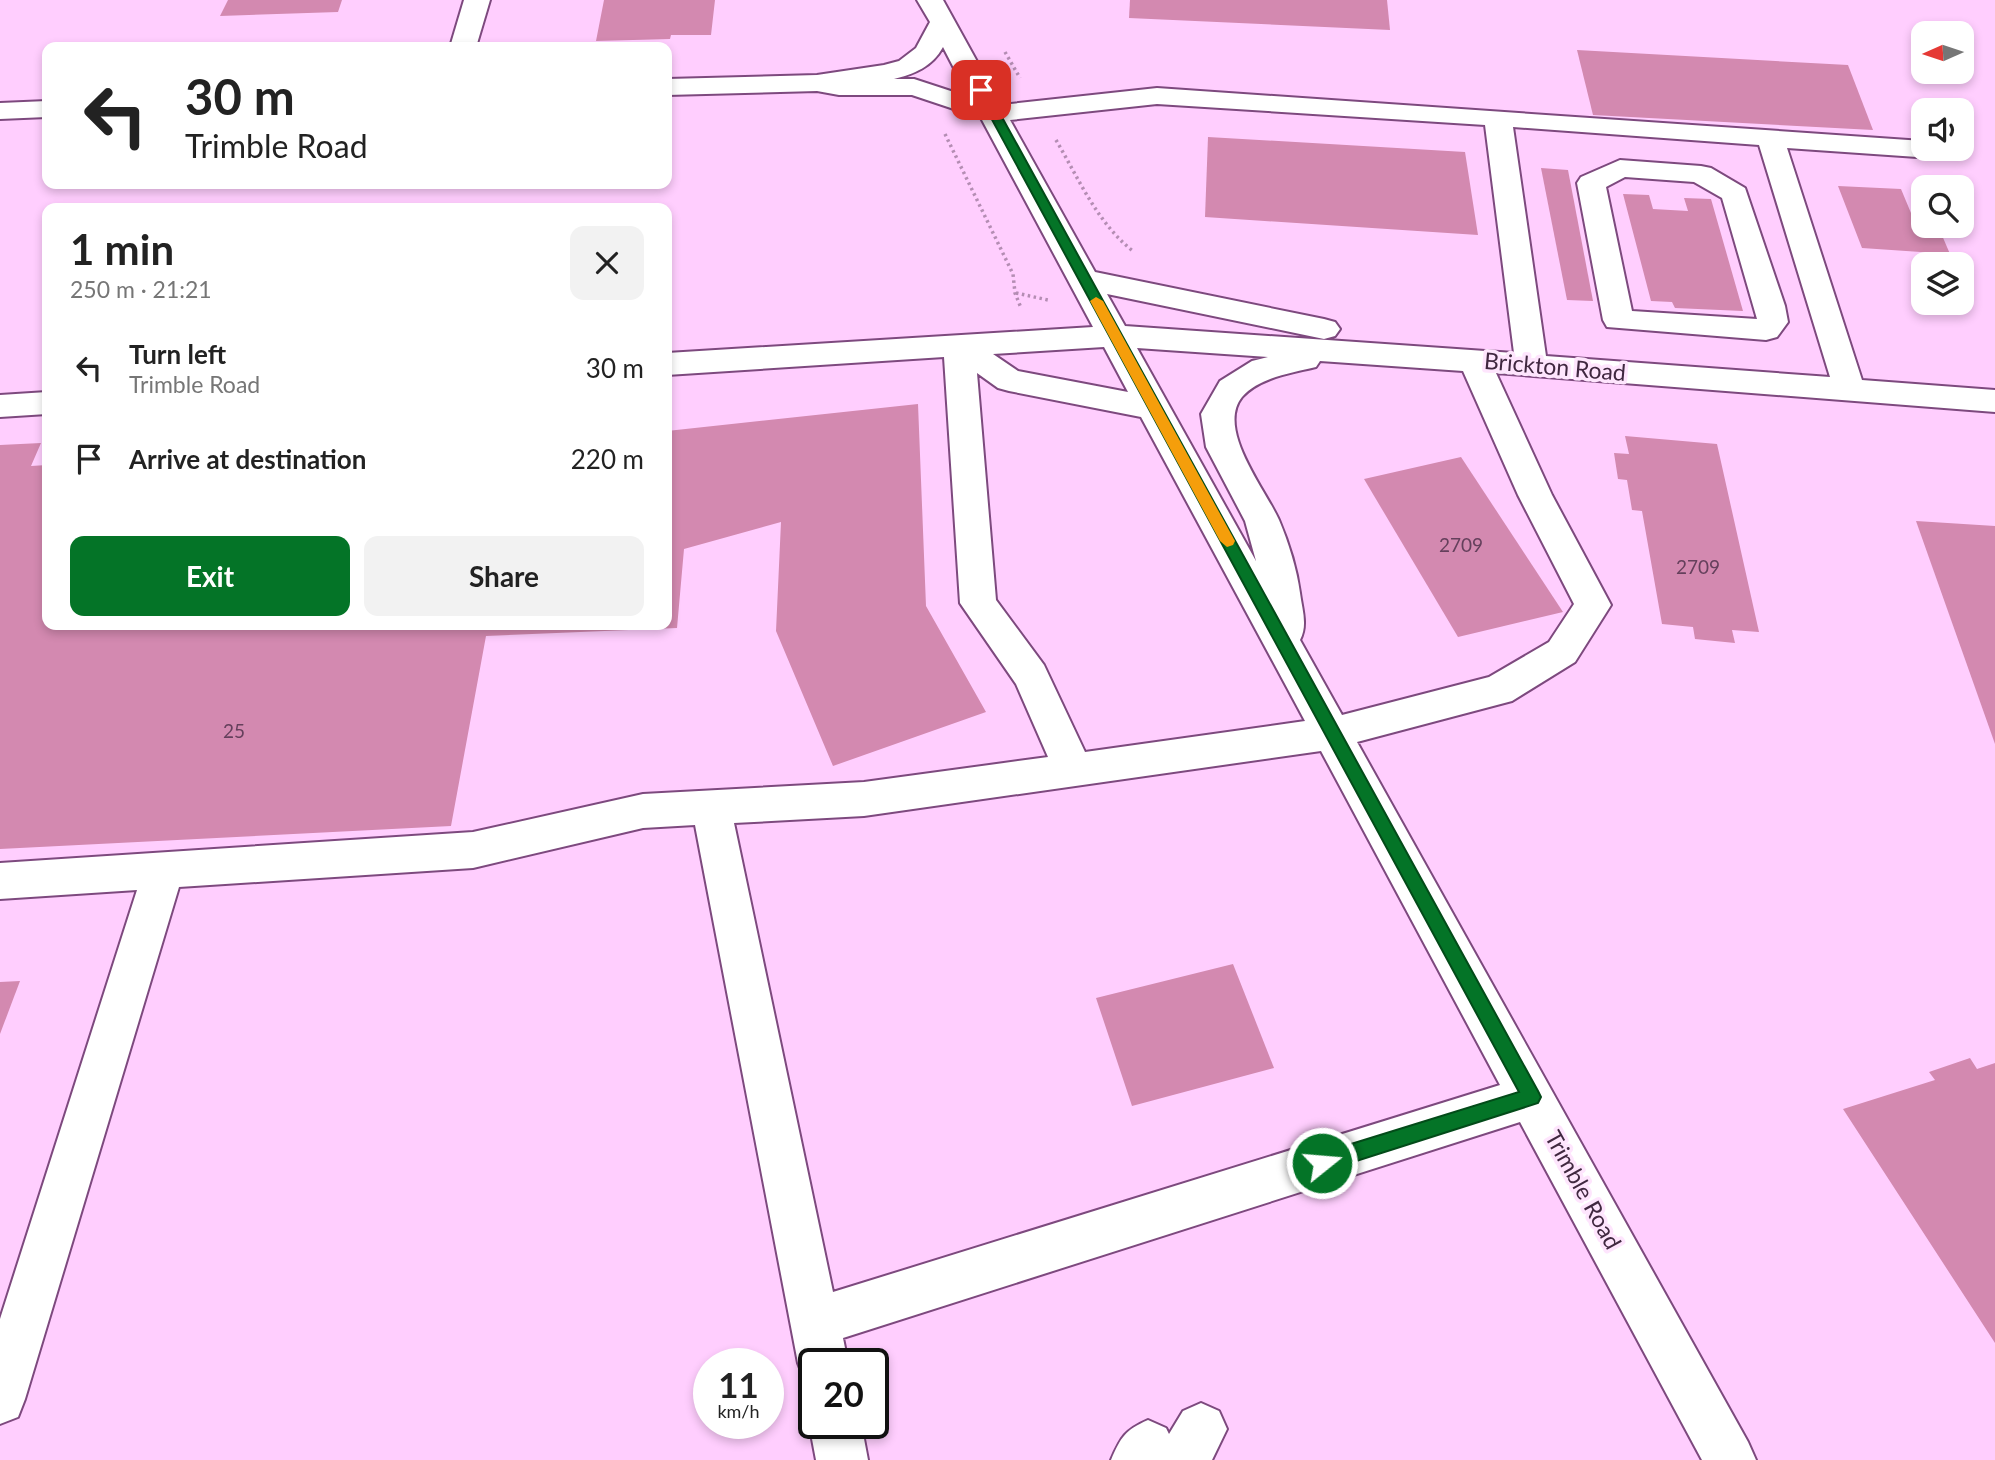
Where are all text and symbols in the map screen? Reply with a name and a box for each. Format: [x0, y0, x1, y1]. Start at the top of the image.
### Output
north arrow [1911, 21, 1974, 84]
map controls [1911, 21, 1974, 315]
pin [951, 60, 1011, 120]
text: 30 m [185, 67, 295, 125]
icon: left [70, 70, 161, 161]
icon: arrive [962, 71, 1000, 109]
button: sound [1911, 98, 1974, 161]
text: Trimble Road [185, 126, 368, 165]
button: search [1911, 175, 1974, 238]
text: 1 min [70, 224, 174, 274]
button: close [570, 226, 644, 300]
button: layers [1911, 252, 1974, 315]
text: 250 m · 21:21 [70, 275, 212, 303]
text: Turn left [129, 338, 226, 370]
street label: Brickton Road [1483, 346, 1627, 386]
icon: left [70, 349, 108, 387]
text: 30 m [586, 352, 644, 384]
text: Trimble Road [129, 370, 260, 398]
icon: arrive [70, 440, 108, 478]
text: Arrive at destination [129, 443, 366, 475]
text: 220 m [571, 443, 644, 475]
house number: 2709 [1439, 533, 1483, 556]
button: Exit [70, 536, 350, 616]
button: Share [364, 536, 644, 616]
house number: 2709 [1676, 555, 1720, 578]
house number: 25 [223, 719, 245, 742]
street label: Trimble Road [1540, 1125, 1628, 1254]
position arrow [1285, 1126, 1359, 1200]
speed limit sign: 20 [798, 1348, 889, 1439]
text: 11 [718, 1363, 759, 1405]
text: km/h [717, 1400, 760, 1422]

